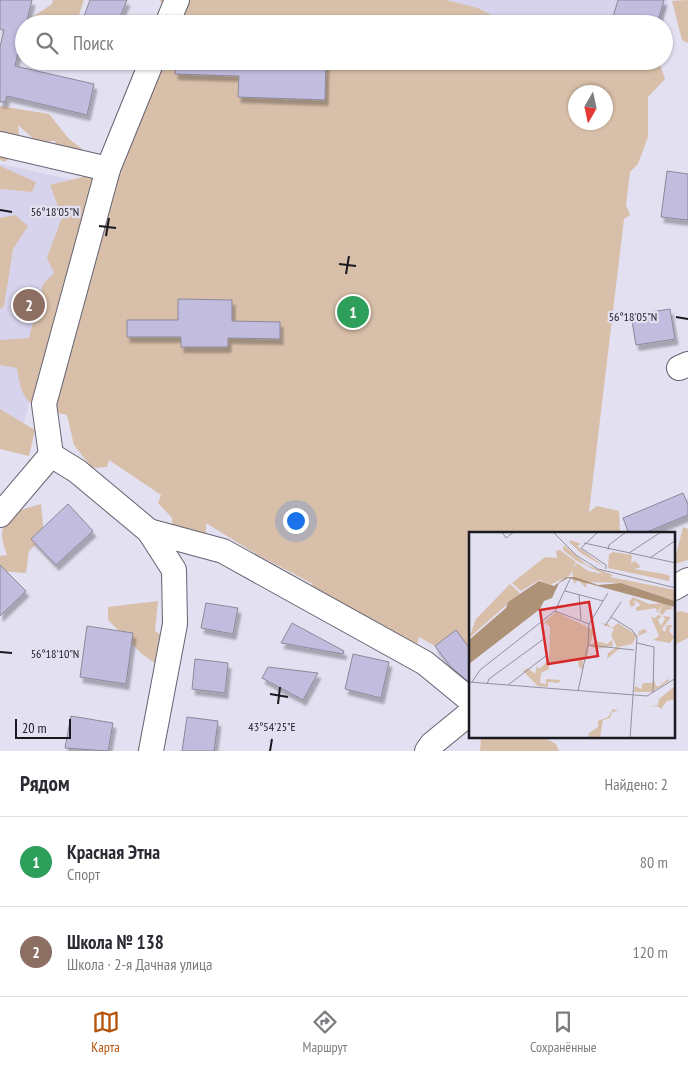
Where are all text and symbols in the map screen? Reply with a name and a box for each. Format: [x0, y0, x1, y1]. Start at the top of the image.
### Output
search box [15, 15, 673, 70]
icon: search [33, 29, 61, 57]
text: Поиск [73, 31, 114, 55]
north arrow [568, 85, 613, 130]
text: 56°18'05"N [31, 204, 79, 219]
pin: 2 [13, 286, 45, 324]
pin: 1 [337, 293, 369, 331]
text: 56°18'05"N [609, 309, 657, 324]
your location [283, 508, 309, 534]
inset map [469, 532, 676, 738]
text: 56°18'10"N [31, 646, 79, 661]
scale bar [15, 716, 71, 739]
text: 20 m [22, 719, 47, 737]
text: 43°54'25"E [248, 719, 296, 734]
text: Рядом [20, 770, 70, 797]
text: Найдено: 2 [605, 774, 668, 794]
text: Красная Этна [67, 840, 160, 864]
text: 1 [32, 852, 40, 872]
text: 80 m [640, 852, 668, 872]
text: Спорт [67, 864, 100, 884]
text: Школа № 138 [67, 930, 164, 954]
text: 2 [32, 942, 40, 962]
text: 120 m [633, 942, 668, 962]
text: Школа · 2-я Дачная улица [67, 954, 212, 974]
tab: Карта [91, 1008, 120, 1056]
tab: Маршрут [303, 1008, 347, 1056]
tab: Сохранённые [530, 1008, 597, 1056]

